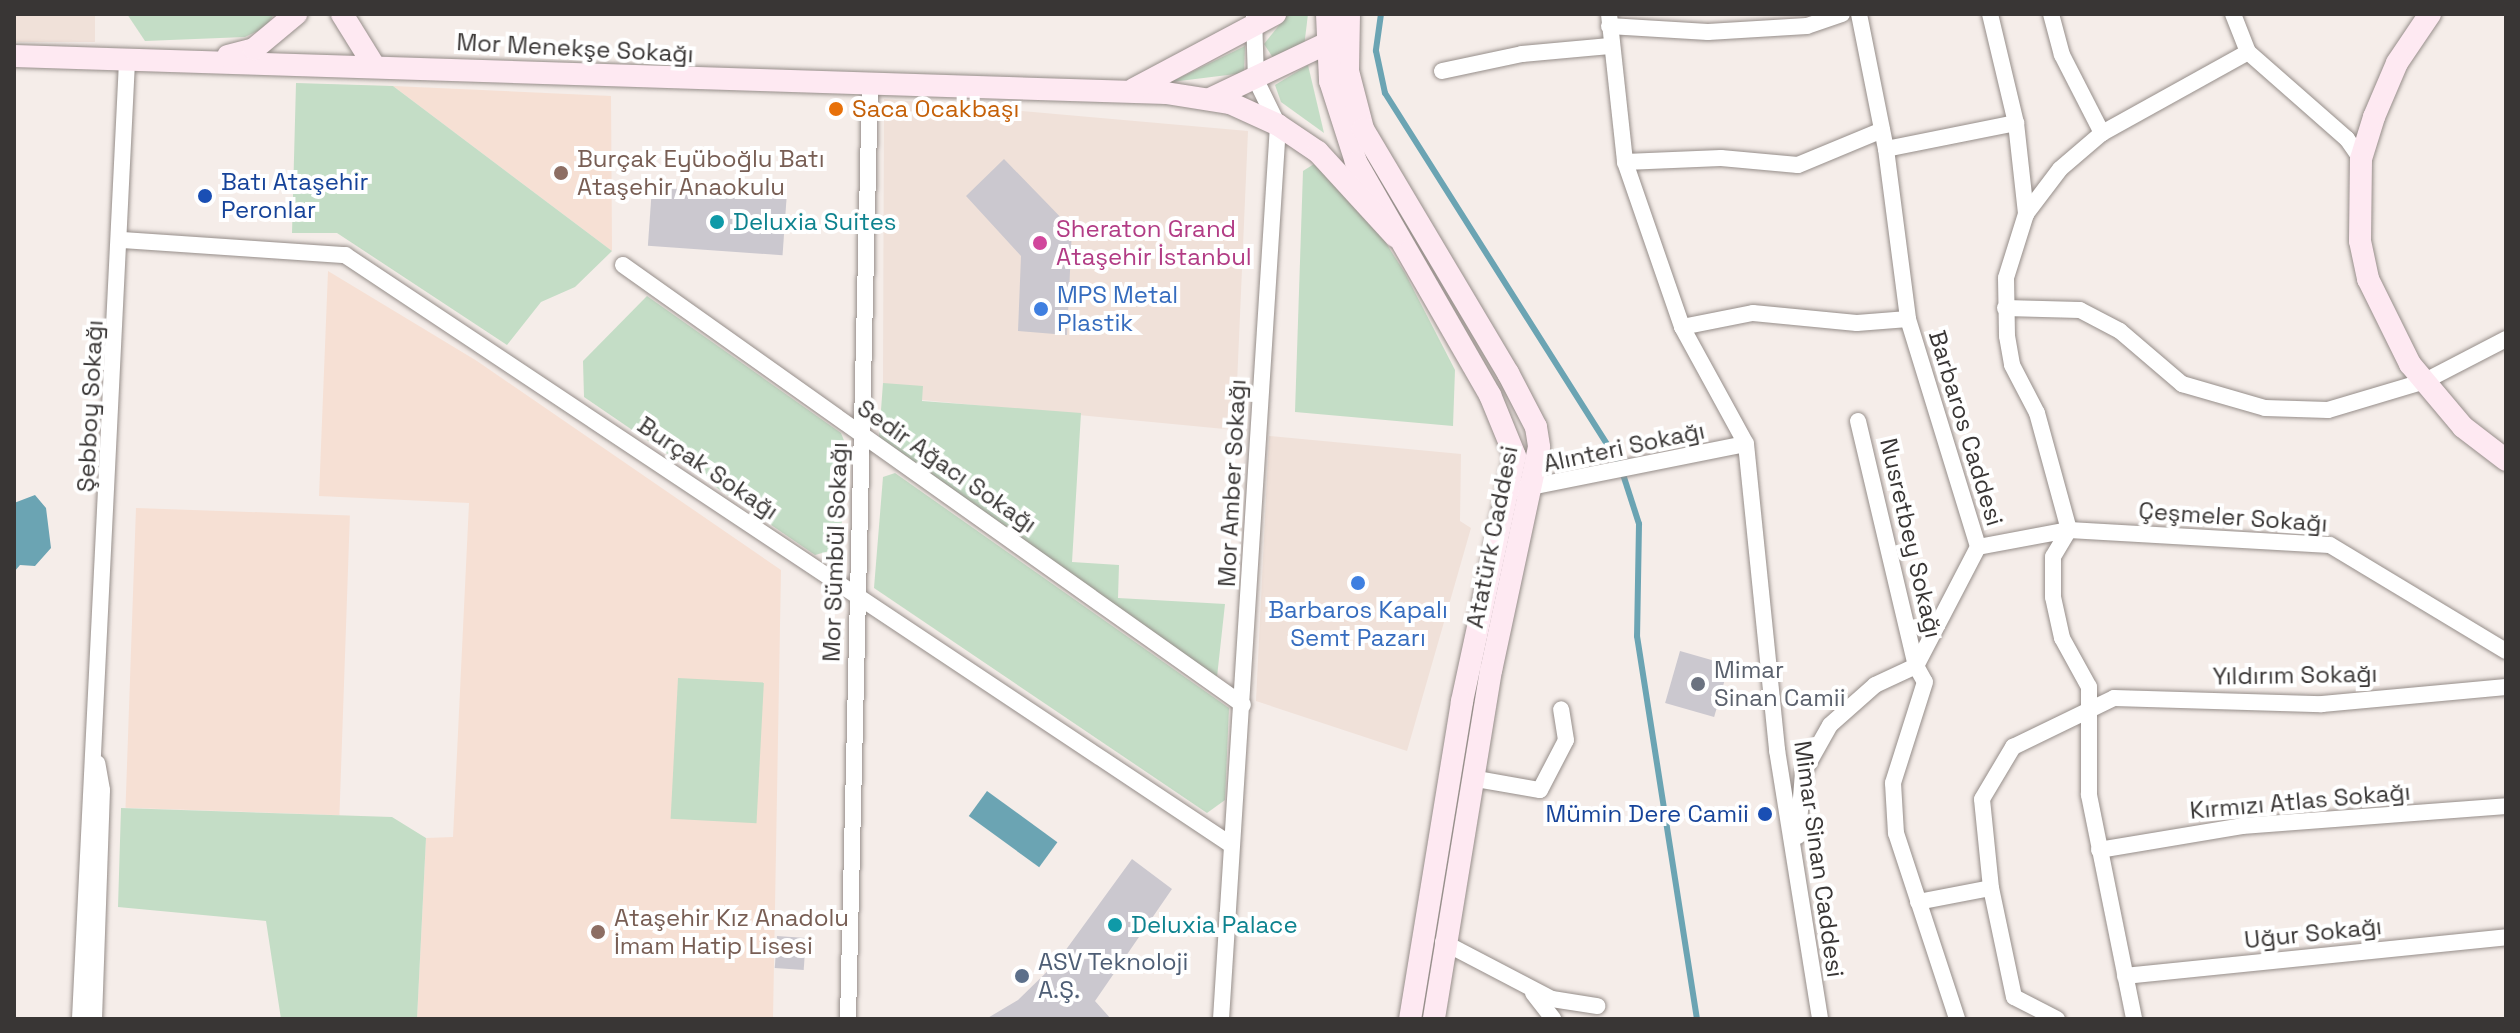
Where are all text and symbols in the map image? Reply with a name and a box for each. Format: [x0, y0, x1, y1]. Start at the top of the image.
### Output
street label: Mor Menekşe Sokağı [456, 27, 694, 69]
place label: Saca Ocakbaşı [852, 95, 1019, 123]
marker: Saca Ocakbaşı [827, 100, 845, 118]
place label: Burçak Eyüboğlu Batı Ataşehir Anaokulu [577, 145, 825, 201]
marker: Burçak Eyüboğlu Batı Ataşehir Anaokulu [552, 164, 570, 182]
place label: Batı Ataşehir Peronlar [221, 168, 369, 224]
marker: Batı Ataşehir Peronlar [196, 187, 214, 205]
place label: Deluxia Suites [733, 208, 897, 236]
marker: Deluxia Suites [708, 213, 726, 231]
place label: Sheraton Grand Ataşehir İstanbul [1056, 215, 1252, 271]
marker: Sheraton Grand Ataşehir İstanbul [1031, 234, 1049, 252]
place label: MPS Metal Plastik [1057, 281, 1178, 337]
marker: MPS Metal Plastik [1032, 300, 1050, 318]
street label: Şebboy Sokağı [71, 319, 109, 493]
street label: Barbaros Caddesi [1923, 327, 2009, 529]
street label: Mor Amber Sokağı [1212, 378, 1252, 588]
street label: Sedir Ağacı Sokağı [852, 393, 1042, 539]
street label: Burçak Sokağı [632, 410, 784, 526]
street label: Alınteri Sokağı [1541, 416, 1707, 478]
street label: Nusretbey Sokağı [1874, 435, 1948, 641]
street label: Mor Sümbül Sokağı [817, 442, 853, 662]
street label: Atatürk Caddesi [1460, 443, 1524, 631]
street label: Çeşmeler Sokağı [2138, 496, 2328, 538]
marker: Barbaros Kapalı Semt Pazarı [1349, 574, 1367, 592]
place label: Barbaros Kapalı Semt Pazarı [1268, 596, 1448, 652]
place label: Mimar Sinan Camii [1714, 656, 1846, 712]
street label: Yıldırım Sokağı [2212, 659, 2378, 691]
marker: Mimar Sinan Camii [1689, 675, 1707, 693]
street label: Mimar Sinan Caddesi [1788, 739, 1850, 979]
street label: Kırmızı Atlas Sokağı [2188, 777, 2412, 825]
place label: Mümin Dere Camii [1545, 800, 1749, 828]
marker: Mümin Dere Camii [1756, 805, 1774, 823]
place label: Ataşehir Kız Anadolu İmam Hatip Lisesi [614, 904, 849, 960]
place label: Deluxia Palace [1131, 911, 1298, 939]
street label: Uğur Sokağı [2243, 911, 2383, 955]
marker: Deluxia Palace [1106, 916, 1124, 934]
marker: Ataşehir Kız Anadolu İmam Hatip Lisesi [589, 923, 607, 941]
place label: ASV Teknoloji A.Ş. [1038, 948, 1189, 1004]
marker: ASV Teknoloji A.Ş. [1013, 967, 1031, 985]

